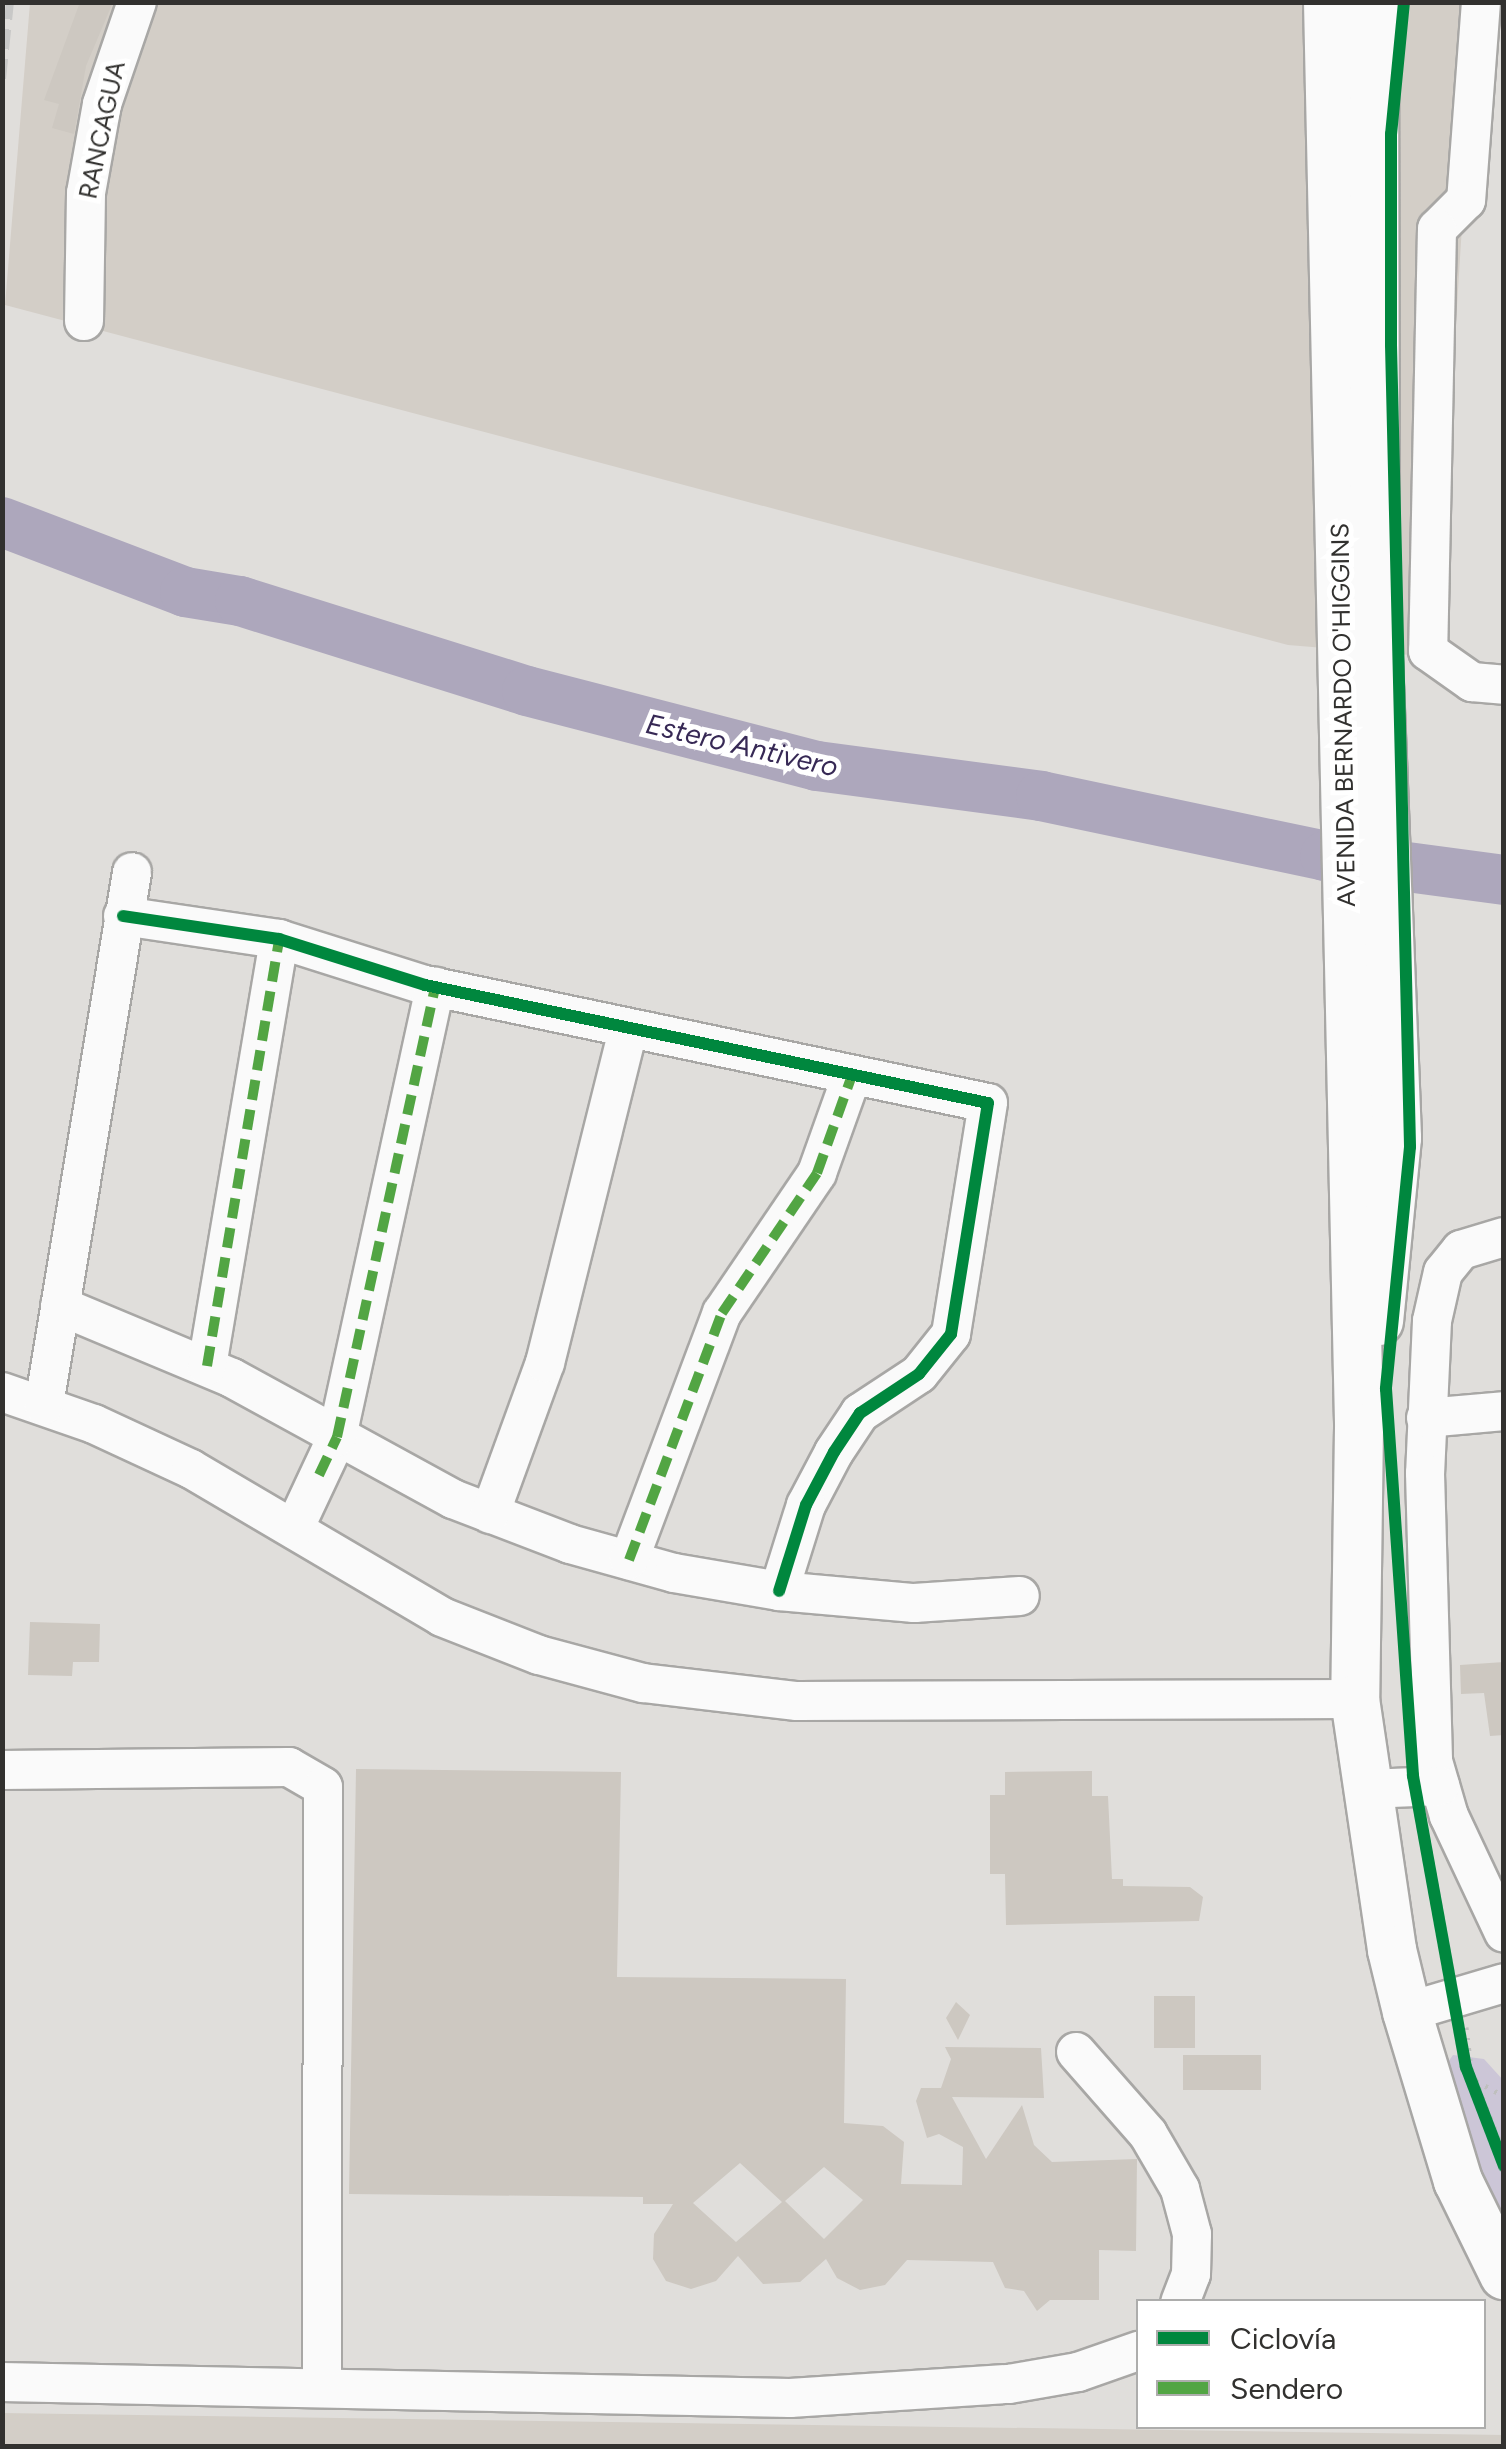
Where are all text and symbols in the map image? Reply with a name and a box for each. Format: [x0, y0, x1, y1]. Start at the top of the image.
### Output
street label: RANCAGUA [73, 58, 131, 202]
street label: AVENIDA BERNARDO O'HIGGINS [1325, 523, 1361, 907]
water label: Estero Antivero [643, 707, 841, 783]
legend [1136, 2299, 1486, 2429]
text: Ciclovía [1230, 2320, 1336, 2357]
text: Sendero [1230, 2370, 1343, 2407]

